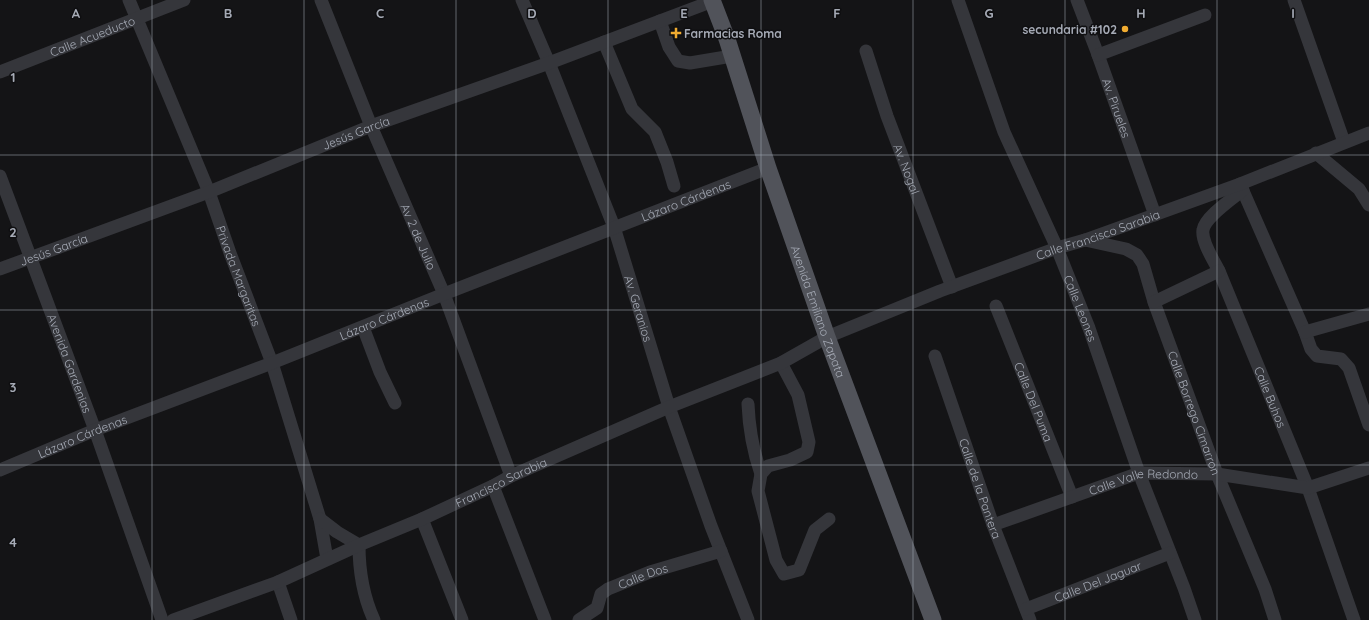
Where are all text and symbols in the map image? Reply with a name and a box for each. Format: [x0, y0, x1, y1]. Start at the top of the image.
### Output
text: B [224, 5, 232, 21]
text: C [376, 5, 384, 21]
text: D [527, 5, 537, 21]
text: E [680, 5, 688, 21]
text: F [833, 5, 841, 21]
text: G [984, 5, 994, 21]
text: H [1136, 5, 1146, 21]
text: I [1291, 5, 1295, 21]
street label: Calle Acueducto [47, 13, 137, 59]
place label: secundaria #102 [1023, 22, 1117, 37]
marker: secundaria #102 [1120, 24, 1130, 34]
place label: Farmacias Roma [684, 26, 782, 41]
marker: Farmacias Roma [671, 28, 681, 38]
text: 1 [10, 69, 16, 85]
street label: Av. Pirueles [1099, 76, 1135, 140]
street label: Jesús García [320, 113, 391, 153]
street label: Av. Nogal [891, 142, 924, 196]
street label: Lázaro Cárdenas [639, 176, 733, 224]
street label: Av 2 de Julio [398, 201, 440, 272]
street label: Calle Francisco Sarabia [1034, 206, 1162, 263]
street label: Privada Margaritas [214, 223, 265, 329]
text: 2 [9, 224, 17, 240]
street label: Jesús García [17, 230, 90, 269]
street label: Avenida Emiliano Zapata [788, 243, 849, 379]
street label: Av. Geranios [622, 273, 656, 344]
street label: Calle Leones [1061, 273, 1101, 344]
street label: Lázaro Cárdenas [337, 293, 431, 343]
street label: Avenida Gardenias [45, 312, 96, 415]
street label: Calle Borrego Cimarron [1165, 349, 1224, 477]
street label: Calle Del Puma [1012, 360, 1057, 444]
street label: Calle Buhos [1251, 364, 1290, 430]
text: 3 [10, 379, 17, 395]
street label: Lázaro Cárdenas [35, 411, 129, 461]
street label: Calle de la Pantera [956, 436, 1005, 541]
street label: Francisco Sarabia [453, 454, 549, 510]
street label: Calle Valle Redondo [1087, 465, 1198, 498]
text: 4 [9, 534, 17, 550]
street label: Calle Del Jaguar [1052, 557, 1144, 605]
street label: Calle Dos [615, 560, 670, 592]

